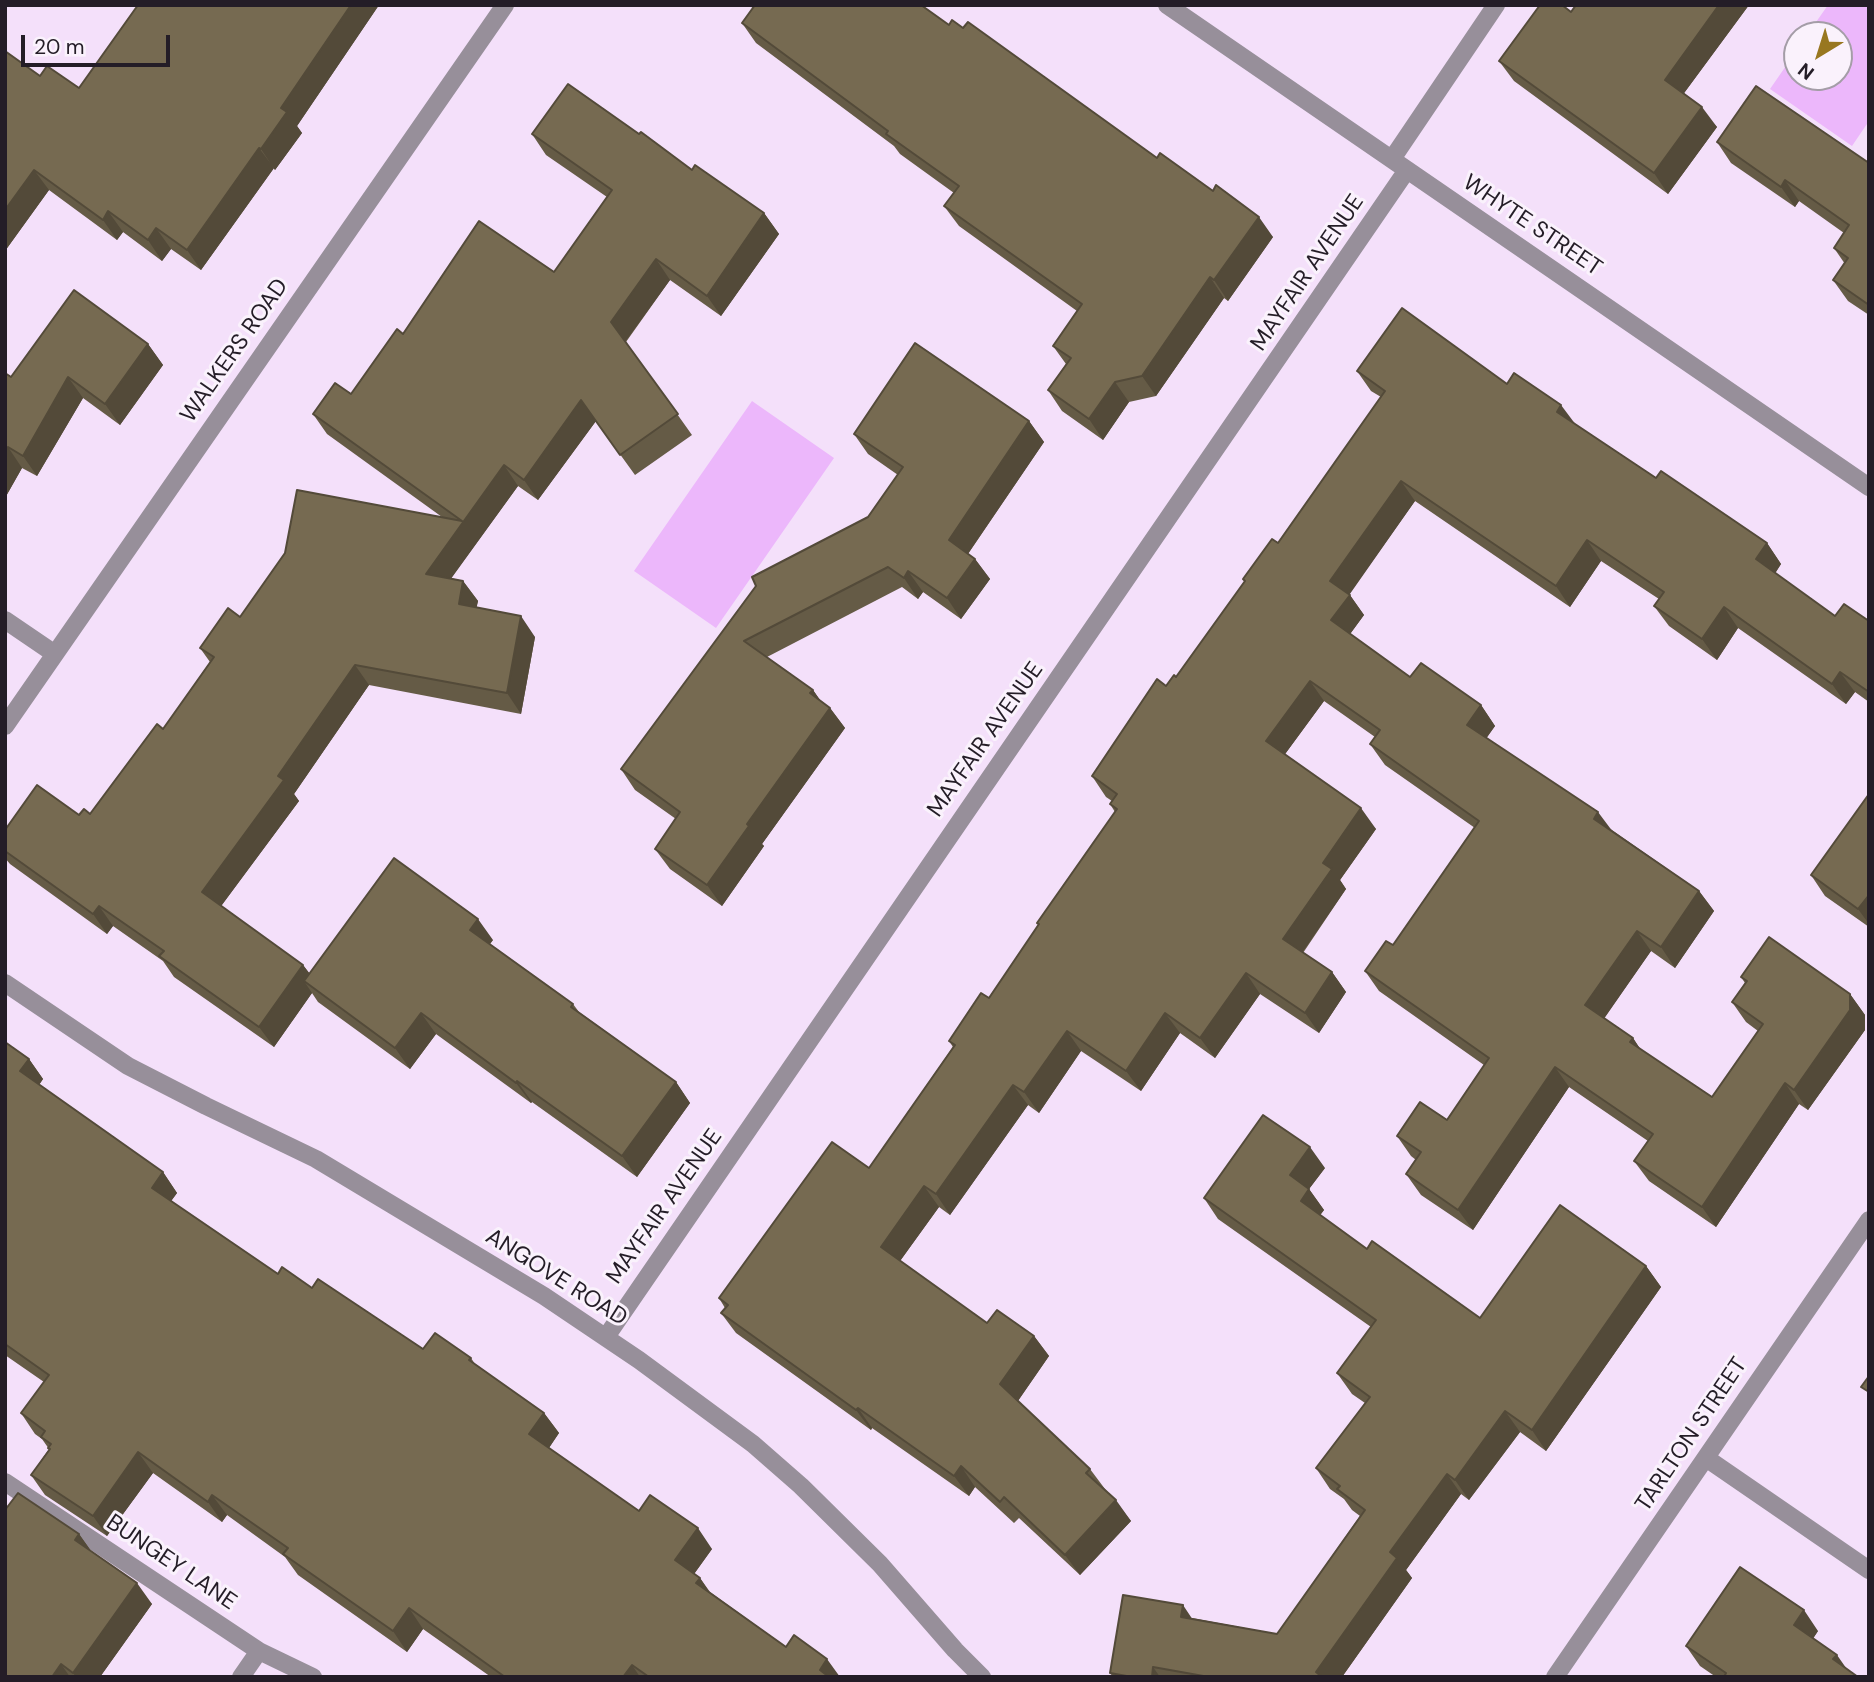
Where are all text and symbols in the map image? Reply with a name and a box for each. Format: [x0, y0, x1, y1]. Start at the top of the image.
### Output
scale bar [24, 21, 173, 65]
north arrow [1783, 21, 1853, 91]
text: 20 m [34, 33, 85, 61]
text: N [1793, 57, 1819, 85]
street label: WHYTE STREET [1457, 169, 1607, 283]
street label: MAYFAIR AVENUE [1245, 190, 1371, 356]
street label: WALKERS ROAD [175, 274, 295, 428]
street label: MAYFAIR AVENUE [922, 657, 1050, 823]
street label: MAYFAIR AVENUE [601, 1124, 729, 1290]
street label: ANGOVE ROAD [480, 1223, 632, 1333]
street label: TARLTON STREET [1630, 1353, 1754, 1517]
street label: BUNGEY LANE [101, 1509, 241, 1617]

